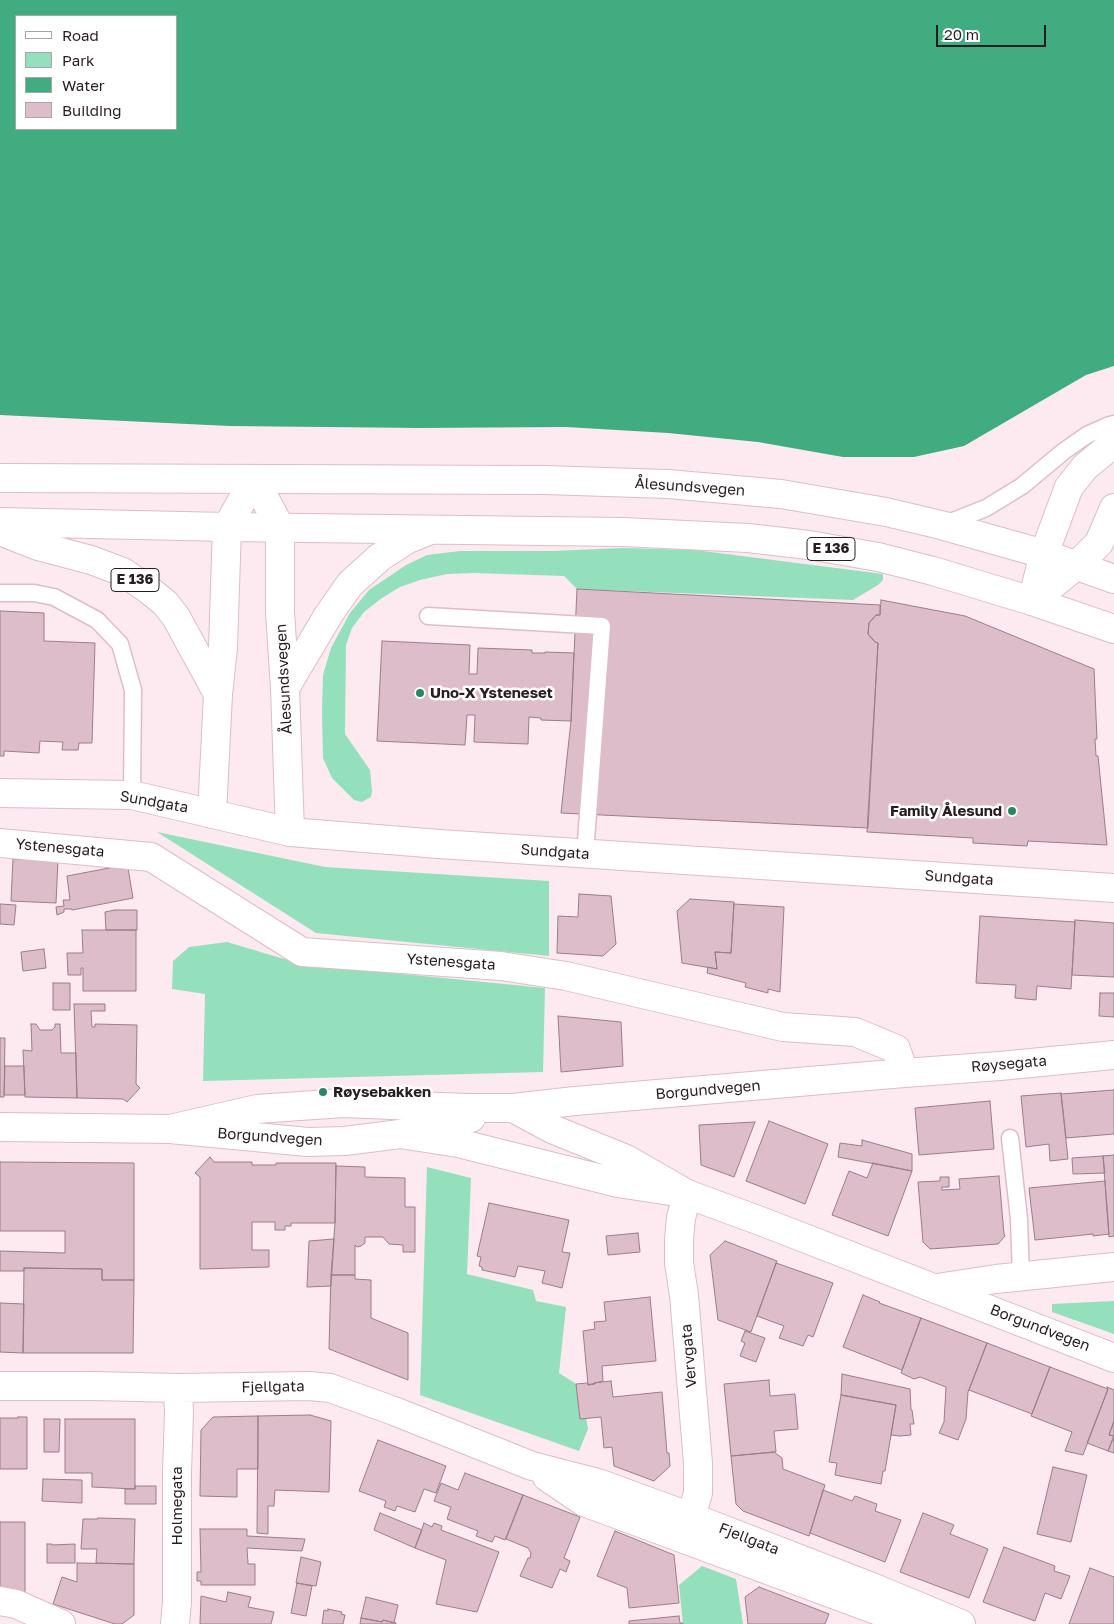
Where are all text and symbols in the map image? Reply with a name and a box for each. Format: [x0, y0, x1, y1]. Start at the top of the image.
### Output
legend [15, 15, 178, 130]
scale bar [939, 15, 1049, 47]
text: 20 m [944, 25, 979, 43]
text: Road [62, 26, 99, 44]
text: Park [62, 51, 94, 69]
text: Water [62, 76, 105, 94]
text: Building [62, 101, 122, 119]
street label: Ålesundsvegen [634, 474, 746, 500]
road number: E 136 [807, 538, 855, 560]
road number: E 136 [111, 568, 159, 592]
street label: Ålesundsvegen [272, 623, 296, 735]
place label: Uno-X Ysteneset [430, 684, 553, 702]
marker: Uno-X Ysteneset [414, 687, 426, 699]
street label: Sundgata [118, 787, 190, 817]
place label: Family Ålesund [890, 802, 1002, 820]
marker: Family Ålesund [1006, 805, 1018, 817]
street label: Ystenesgata [15, 835, 105, 861]
street label: Sundgata [520, 841, 590, 863]
street label: Sundgata [924, 867, 994, 889]
street label: Ystenesgata [406, 950, 496, 974]
street label: Røysegata [970, 1052, 1048, 1076]
street label: Borgundvegen [655, 1076, 761, 1104]
place label: Røysebakken [333, 1083, 431, 1101]
marker: Røysebakken [317, 1086, 329, 1098]
street label: Borgundvegen [217, 1124, 323, 1150]
street label: Borgundvegen [988, 1301, 1092, 1355]
street label: Vervgata [677, 1323, 701, 1389]
street label: Fjellgata [241, 1377, 305, 1397]
street label: Holmegata [168, 1466, 186, 1546]
street label: Fjellgata [716, 1519, 782, 1559]

